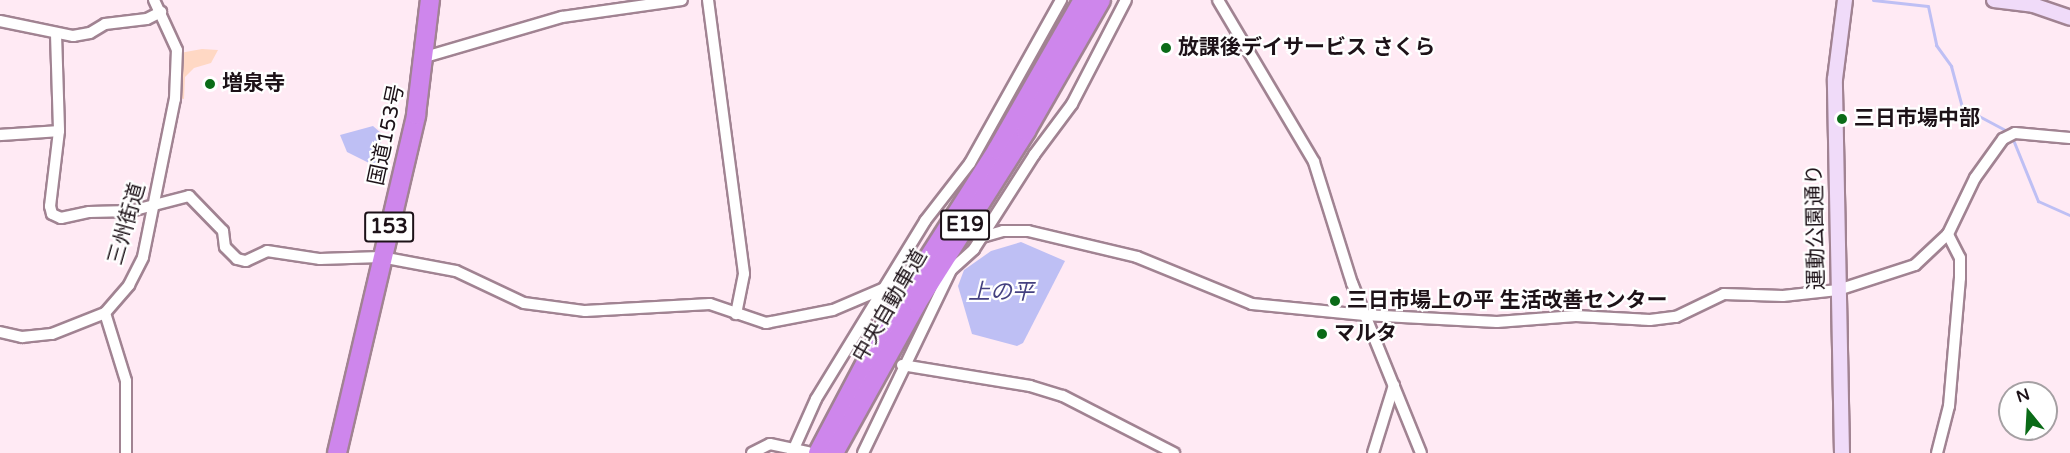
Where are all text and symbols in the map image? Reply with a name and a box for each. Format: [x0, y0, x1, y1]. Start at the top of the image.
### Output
place label: 放課後デイサービス さくら [1178, 35, 1435, 61]
marker: 放課後デイサービス さくら [1159, 41, 1173, 55]
place label: 増泉寺 [222, 71, 285, 97]
marker: 増泉寺 [203, 77, 217, 91]
street label: 国道153号 [364, 82, 410, 188]
place label: 三日市場中部 [1854, 106, 1980, 132]
marker: 三日市場中部 [1835, 112, 1849, 126]
street label: 運動公園通り [1802, 164, 1830, 290]
street label: 三州街道 [103, 180, 151, 268]
road number: E19 [940, 208, 990, 242]
road number: 153 [364, 210, 414, 244]
street label: 中央自動車道 [848, 245, 932, 367]
water label: 上の平 [968, 280, 1034, 306]
place label: 三日市場上の平 生活改善センター [1347, 288, 1667, 314]
marker: 三日市場上の平 生活改善センター [1328, 294, 1342, 308]
place label: マルタ [1334, 321, 1397, 347]
marker: マルタ [1315, 327, 1329, 341]
north arrow [1998, 381, 2058, 441]
text: N [2014, 384, 2032, 407]

